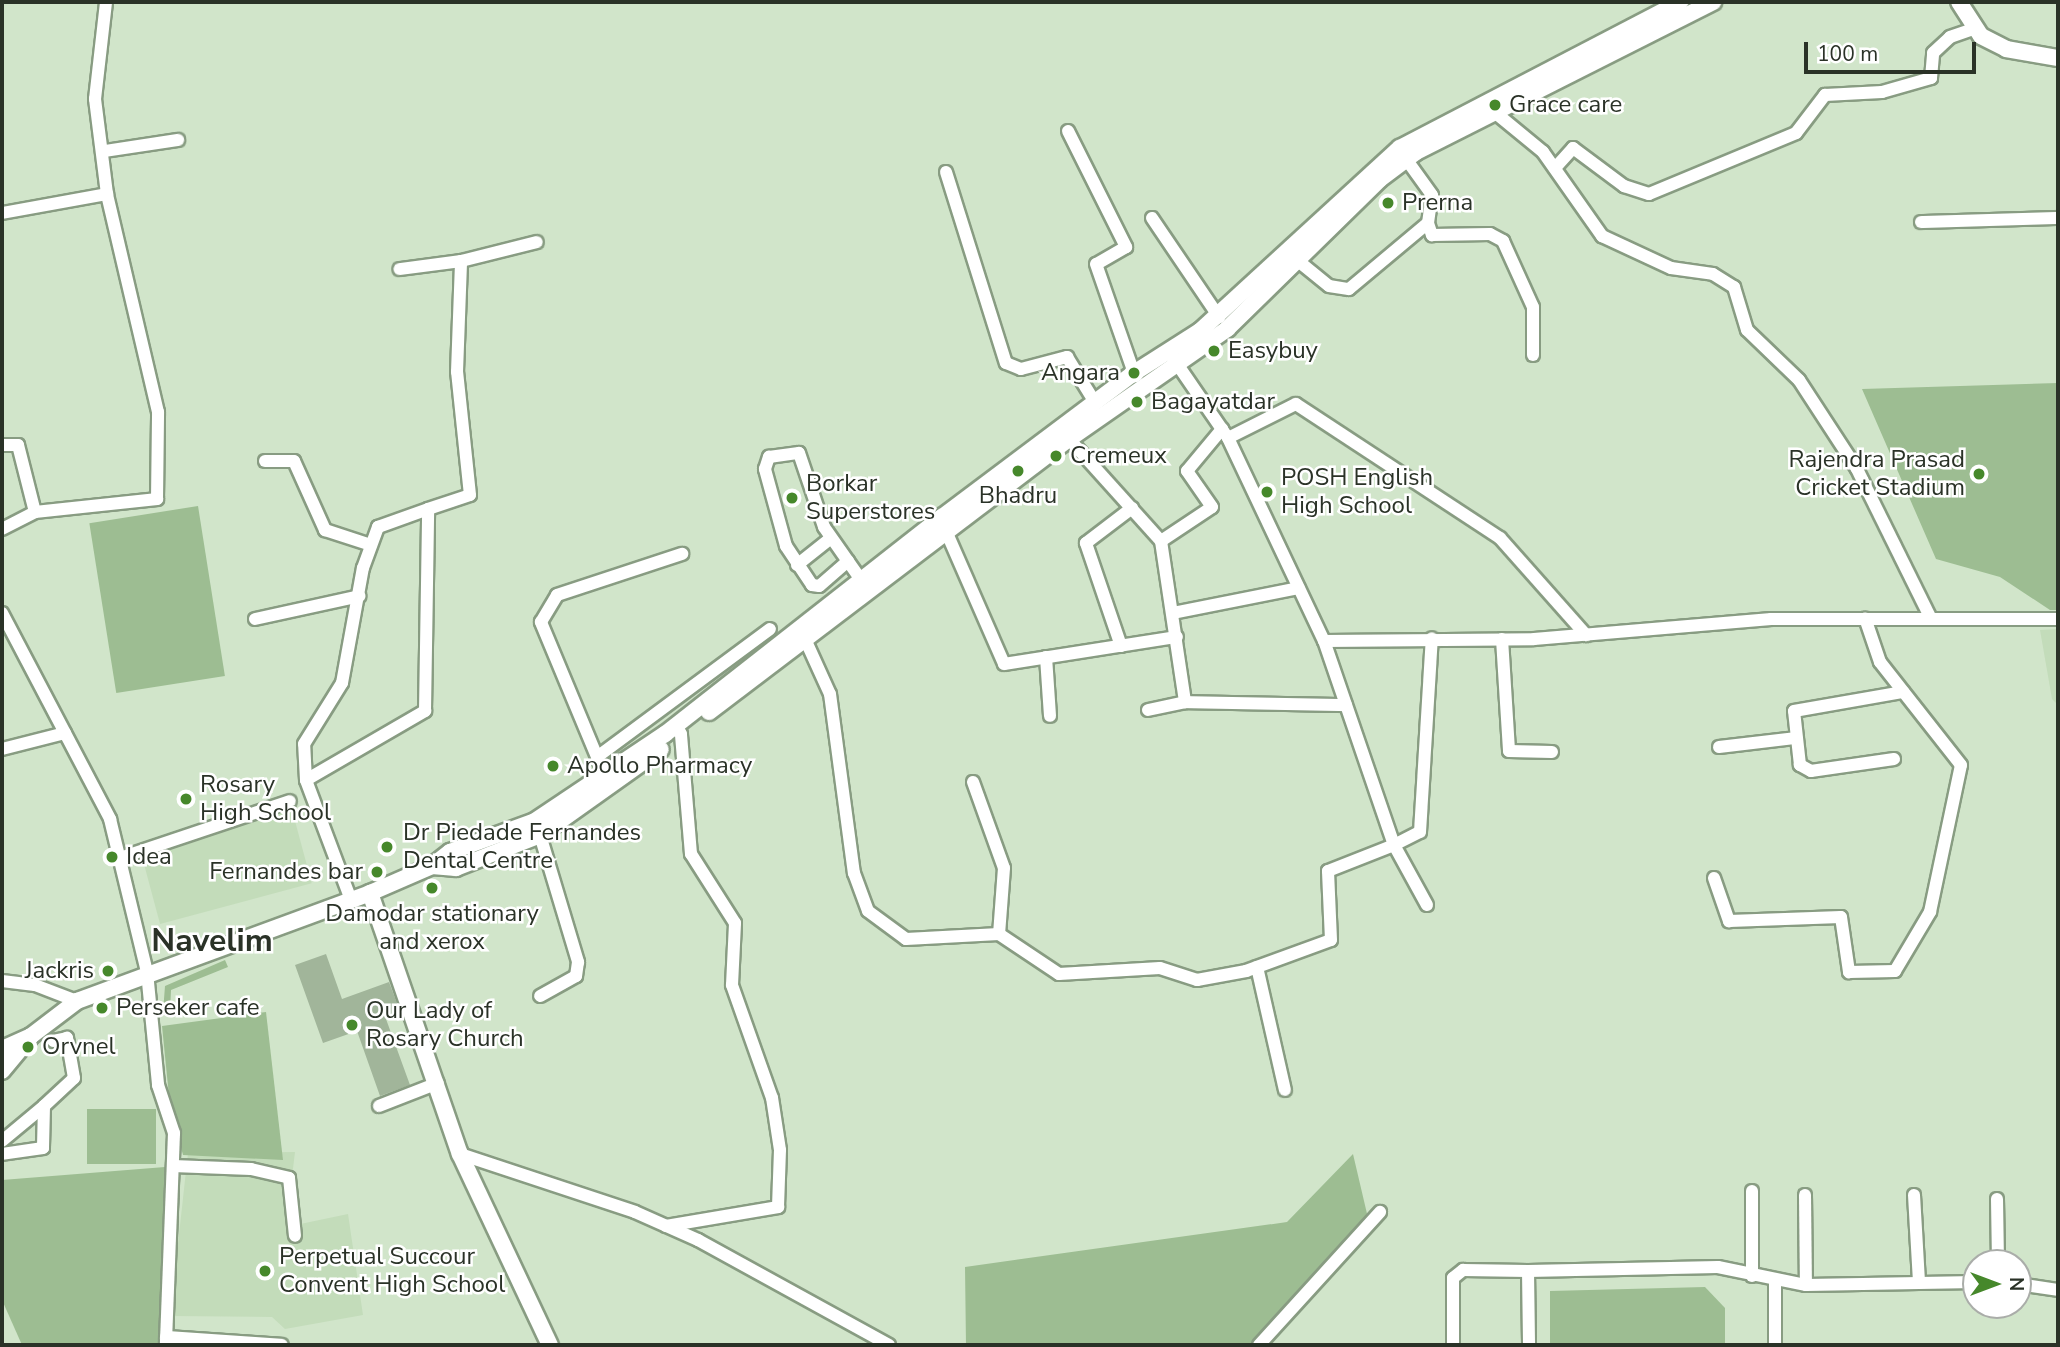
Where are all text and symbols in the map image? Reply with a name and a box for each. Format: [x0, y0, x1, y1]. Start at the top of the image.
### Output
scale bar [1808, 28, 1980, 72]
text: 100 m [1817, 40, 1878, 68]
place label: Grace care [1509, 91, 1622, 119]
marker: Grace care [1487, 97, 1503, 113]
place label: Prerna [1402, 189, 1473, 217]
marker: Prerna [1380, 195, 1396, 211]
place label: Easybuy [1228, 337, 1318, 365]
marker: Easybuy [1206, 343, 1222, 359]
place label: Angara [1041, 359, 1120, 387]
marker: Angara [1126, 365, 1142, 381]
place label: Bagayatdar [1151, 388, 1275, 416]
marker: Bagayatdar [1129, 394, 1145, 410]
place label: Cremeux [1070, 442, 1167, 470]
place label: Rajendra Prasad Cricket Stadium [1788, 446, 1965, 502]
marker: Cremeux [1048, 448, 1064, 464]
marker: Bhadru [1010, 463, 1026, 479]
place label: POSH English High School [1281, 464, 1433, 520]
marker: Rajendra Prasad Cricket Stadium [1971, 466, 1987, 482]
place label: Borkar Superstores [806, 470, 935, 526]
place label: Bhadru [979, 482, 1057, 510]
marker: POSH English High School [1259, 484, 1275, 500]
marker: Borkar Superstores [784, 490, 800, 506]
place label: Apollo Pharmacy [567, 752, 752, 780]
marker: Apollo Pharmacy [545, 758, 561, 774]
place label: Rosary High School [200, 771, 331, 827]
marker: Rosary High School [178, 791, 194, 807]
place label: Dr Piedade Fernandes Dental Centre [403, 819, 641, 875]
marker: Dr Piedade Fernandes Dental Centre [377, 837, 397, 857]
place label: Idea [126, 843, 172, 871]
marker: Idea [104, 849, 120, 865]
place label: Fernandes bar [209, 858, 363, 886]
marker: Fernandes bar [369, 864, 385, 880]
marker: Damodar stationary and xerox [424, 880, 440, 896]
place label: Damodar stationary and xerox [325, 900, 539, 956]
district label: Navelim [151, 922, 273, 960]
place label: Jackris [25, 957, 94, 985]
marker: Jackris [100, 963, 116, 979]
place label: Perseker cafe [116, 994, 260, 1022]
place label: Our Lady of Rosary Church [366, 997, 524, 1053]
marker: Perseker cafe [94, 1000, 110, 1016]
marker: Our Lady of Rosary Church [344, 1017, 360, 1033]
place label: Orvnel [42, 1033, 116, 1061]
marker: Orvnel [20, 1039, 36, 1055]
place label: Perpetual Succour Convent High School [279, 1243, 505, 1299]
north arrow [1962, 1249, 2032, 1319]
marker: Perpetual Succour Convent High School [257, 1263, 273, 1279]
text: N [2003, 1277, 2029, 1291]

